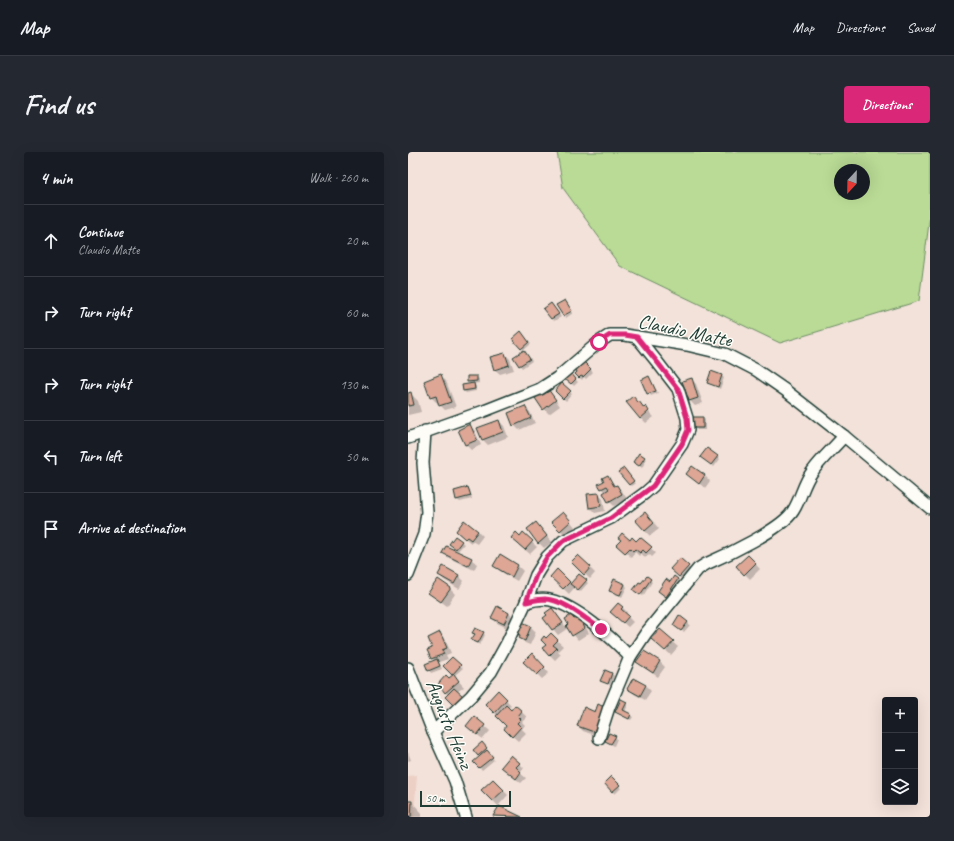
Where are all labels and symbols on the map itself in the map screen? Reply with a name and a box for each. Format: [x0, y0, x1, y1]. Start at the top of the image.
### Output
north arrow [834, 164, 870, 200]
street label: Claudio Matte [636, 308, 735, 353]
route start [590, 333, 608, 351]
route end [592, 620, 610, 638]
street label: Augusto Heinz [420, 676, 479, 774]
scale bar [420, 789, 511, 808]

